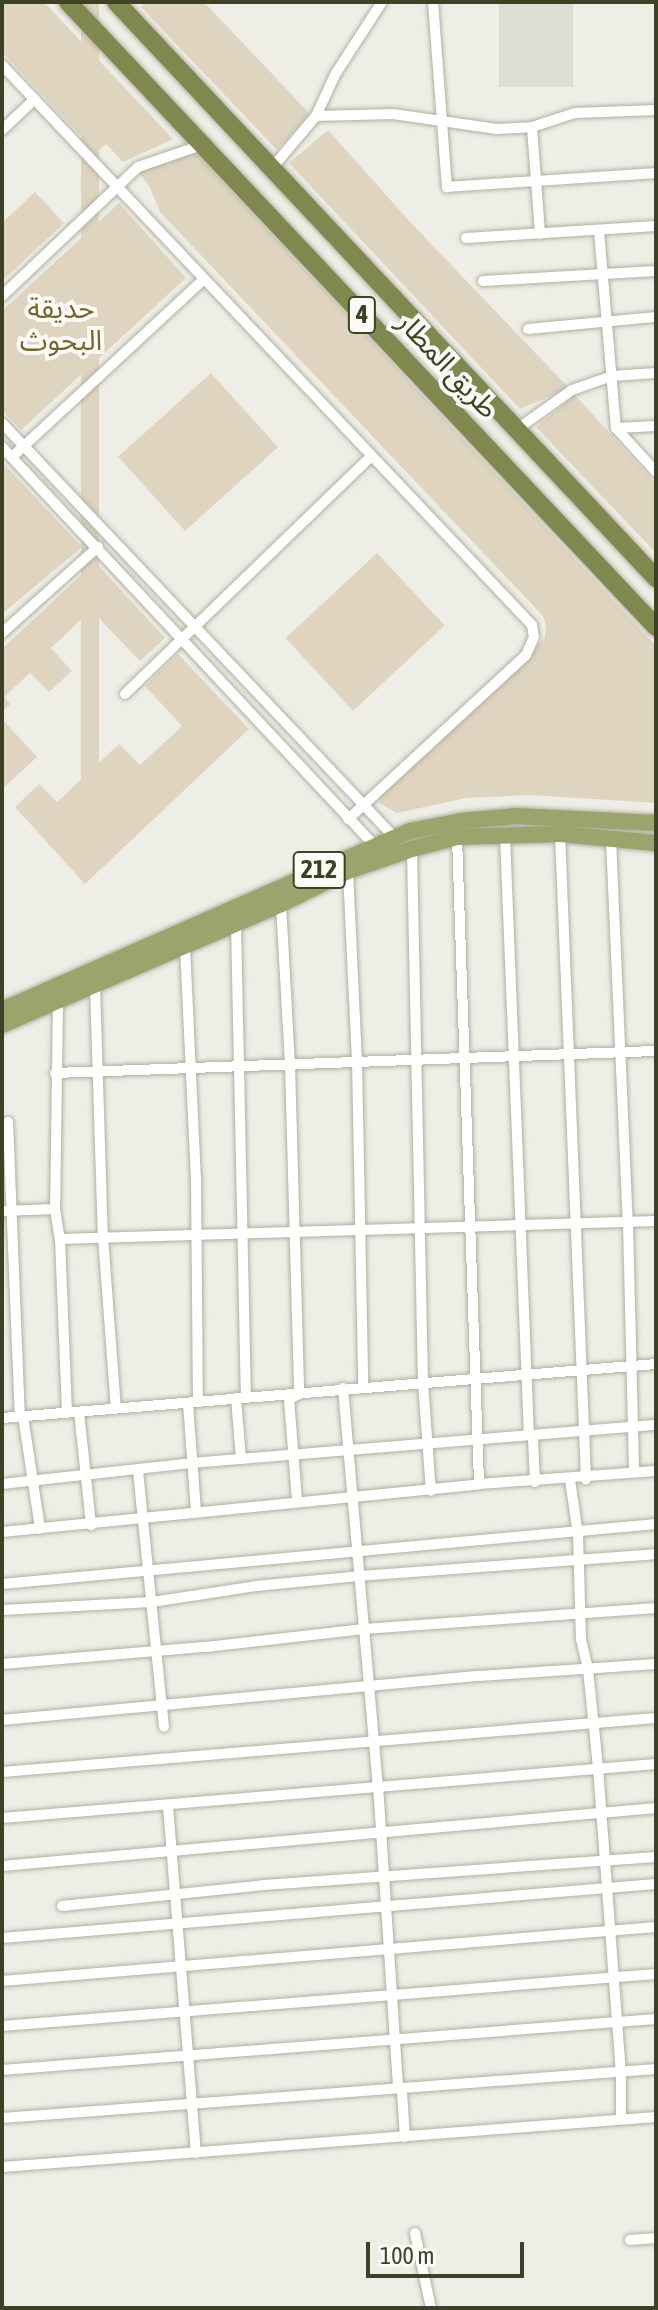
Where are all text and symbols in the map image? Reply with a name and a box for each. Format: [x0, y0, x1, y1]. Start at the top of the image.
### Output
park label: حديقة البحوث [20, 291, 102, 357]
road number: 4 [346, 293, 378, 337]
street label: طريق المطار [391, 305, 505, 425]
road number: 212 [291, 848, 347, 892]
scale bar [370, 2226, 528, 2276]
text: 100 m [380, 2242, 434, 2269]

